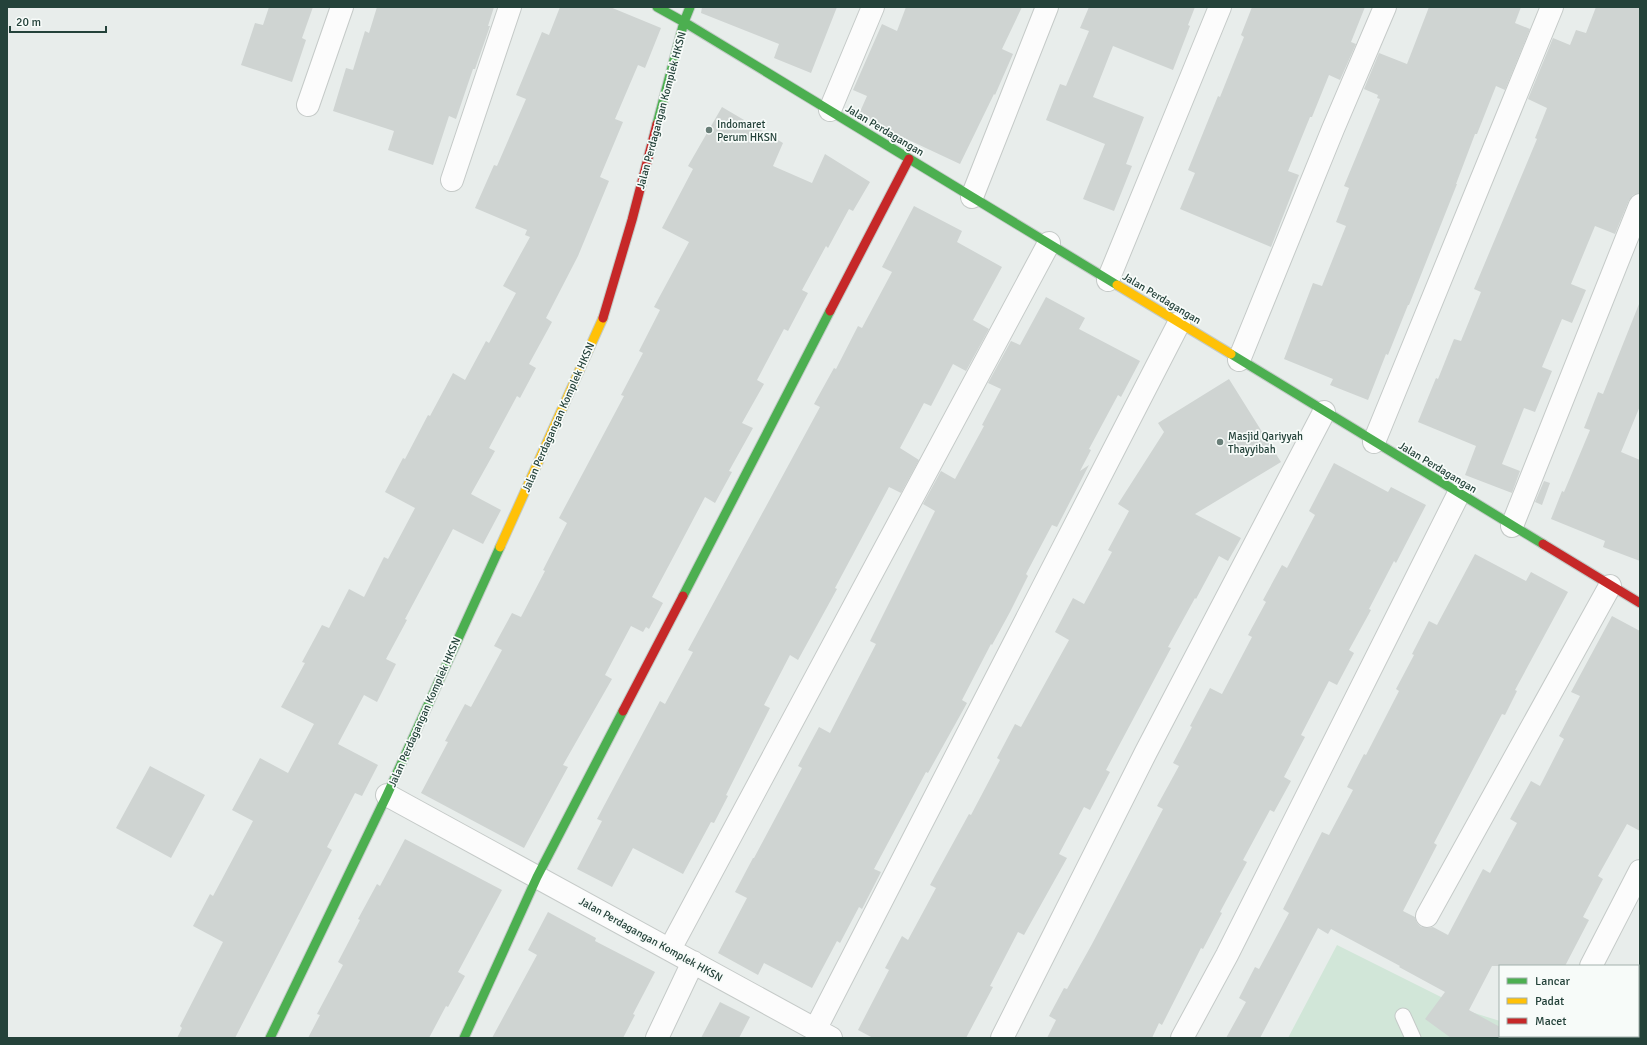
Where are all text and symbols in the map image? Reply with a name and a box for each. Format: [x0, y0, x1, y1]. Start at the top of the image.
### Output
scale bar [10, 8, 106, 34]
text: 20 m [16, 15, 41, 30]
street label: Jalan Perdagangan Komplek HKSN [634, 30, 689, 190]
street label: Jalan Perdagangan [843, 102, 926, 159]
place label: Indomaret Perum HKSN [717, 118, 777, 144]
marker: Indomaret Perum HKSN [704, 125, 714, 135]
street label: Jalan Perdagangan [1120, 270, 1203, 327]
street label: Jalan Perdagangan Komplek HKSN [520, 340, 597, 494]
place label: Masjid Qariyyah Thayyibah [1228, 430, 1303, 456]
marker: Masjid Qariyyah Thayyibah [1215, 437, 1225, 447]
street label: Jalan Perdagangan [1396, 439, 1479, 496]
street label: Jalan Perdagangan Komplek HKSN [386, 635, 463, 789]
street label: Jalan Perdagangan Komplek HKSN [577, 894, 725, 984]
legend [1499, 965, 1639, 1037]
text: Lancar [1535, 974, 1571, 989]
text: Padat [1535, 994, 1564, 1009]
text: Macet [1535, 1014, 1567, 1029]

